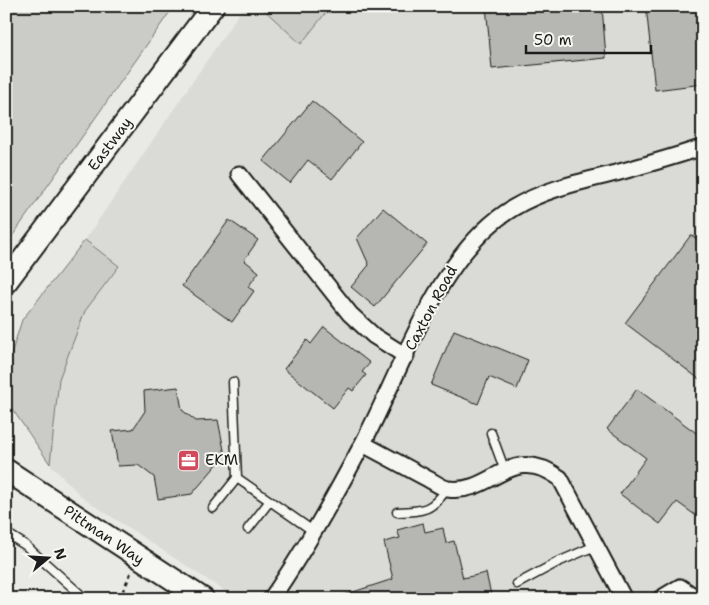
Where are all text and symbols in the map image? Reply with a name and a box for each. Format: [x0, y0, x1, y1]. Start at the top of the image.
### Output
scale bar [526, 22, 652, 54]
text: 50 m [534, 30, 572, 50]
street label: Eastway [83, 113, 137, 175]
street label: Caxton Road [400, 262, 462, 354]
office icon: EKM [177, 448, 201, 472]
place label: EKM [205, 450, 238, 470]
street label: Pittman Way [60, 501, 148, 569]
north arrow [22, 532, 72, 582]
text: N [50, 546, 71, 562]

